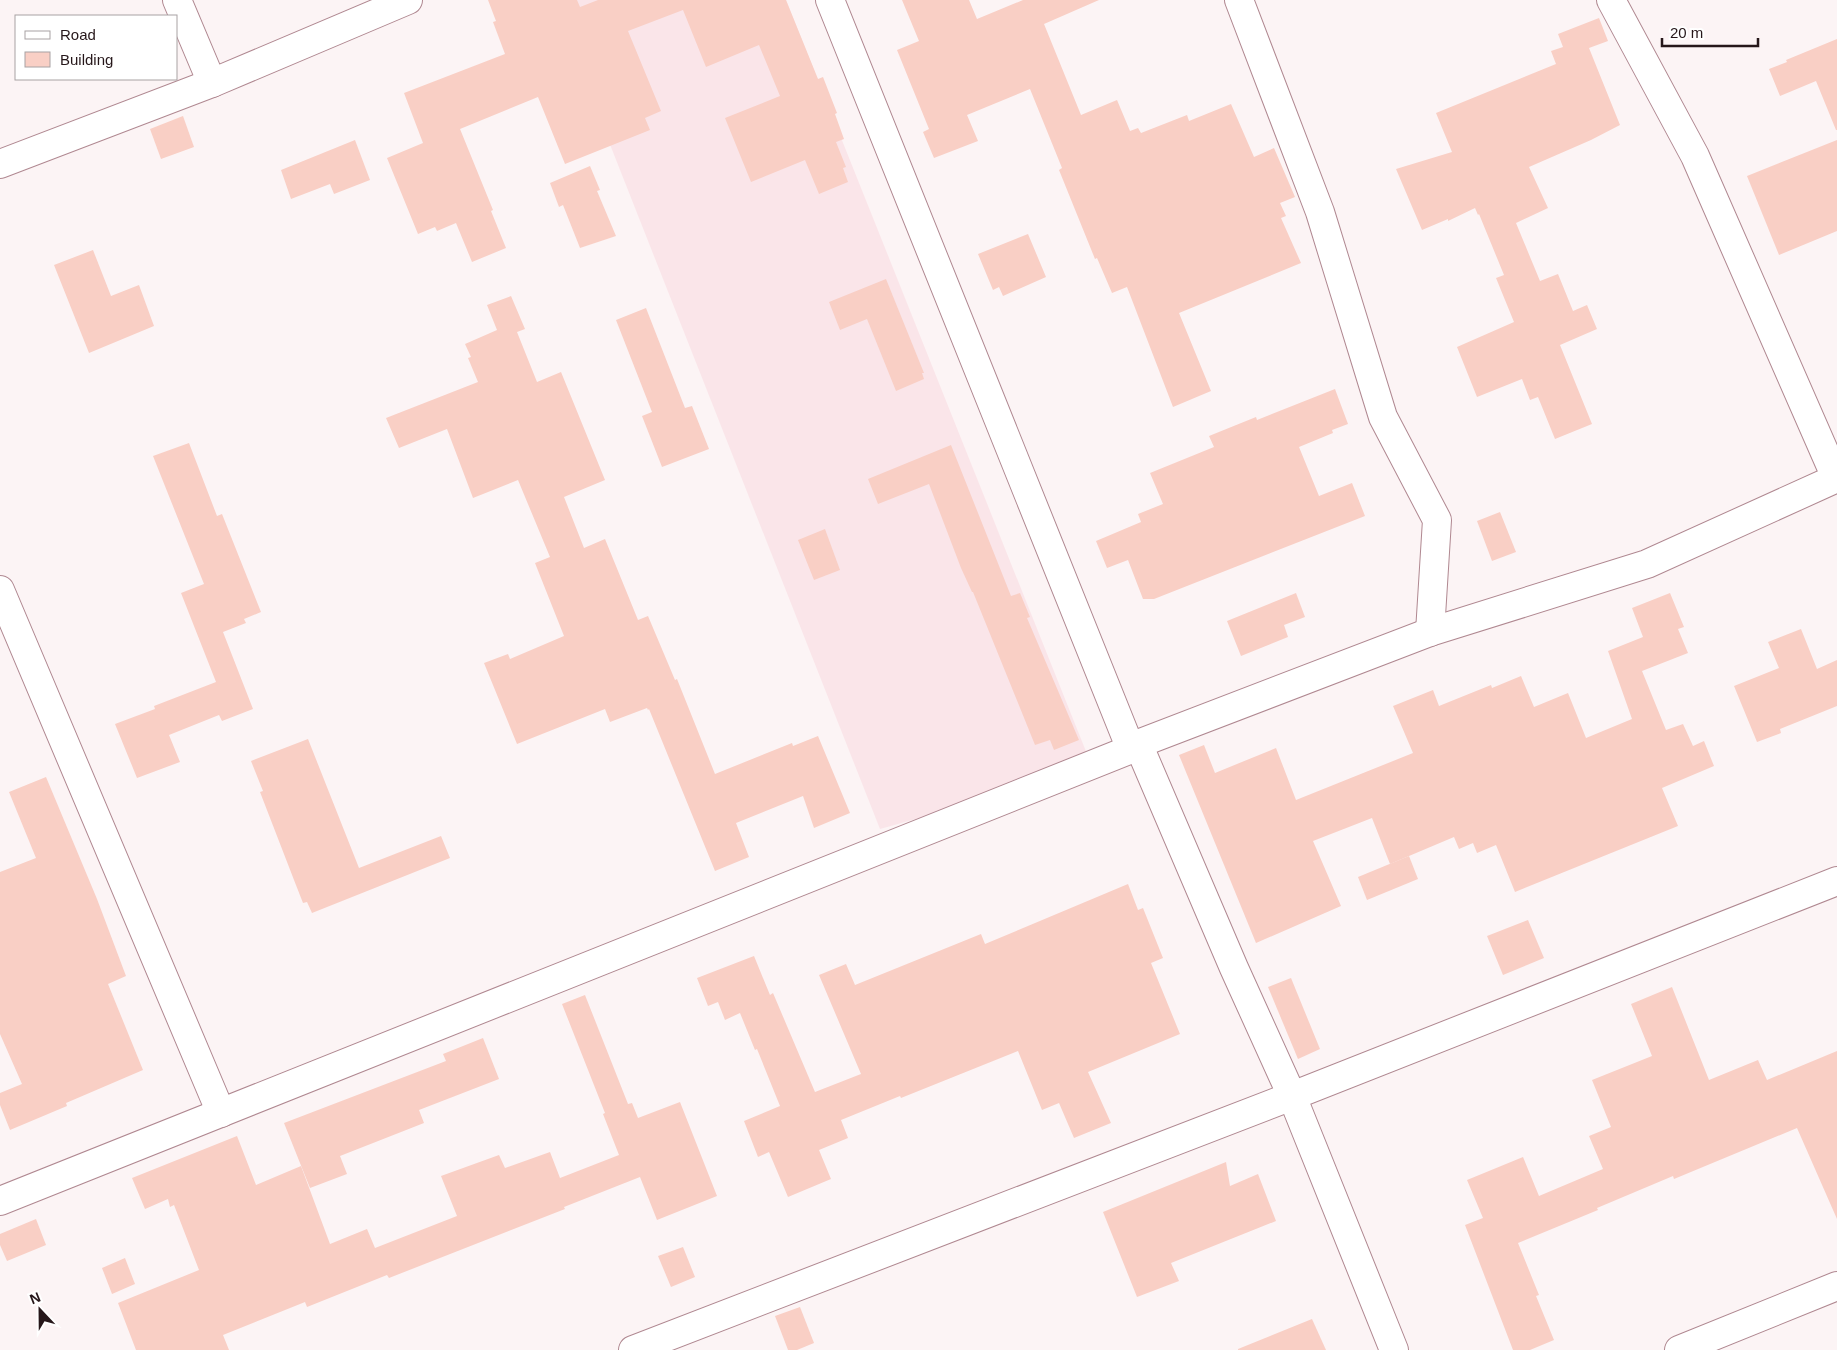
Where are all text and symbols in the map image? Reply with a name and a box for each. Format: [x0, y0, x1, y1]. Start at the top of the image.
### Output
legend [15, 15, 178, 80]
scale bar [1662, 15, 1758, 47]
text: 20 m [1670, 24, 1703, 41]
text: Road [60, 26, 96, 43]
text: Building [60, 51, 113, 68]
north arrow [15, 1285, 65, 1335]
text: N [27, 1289, 43, 1307]

